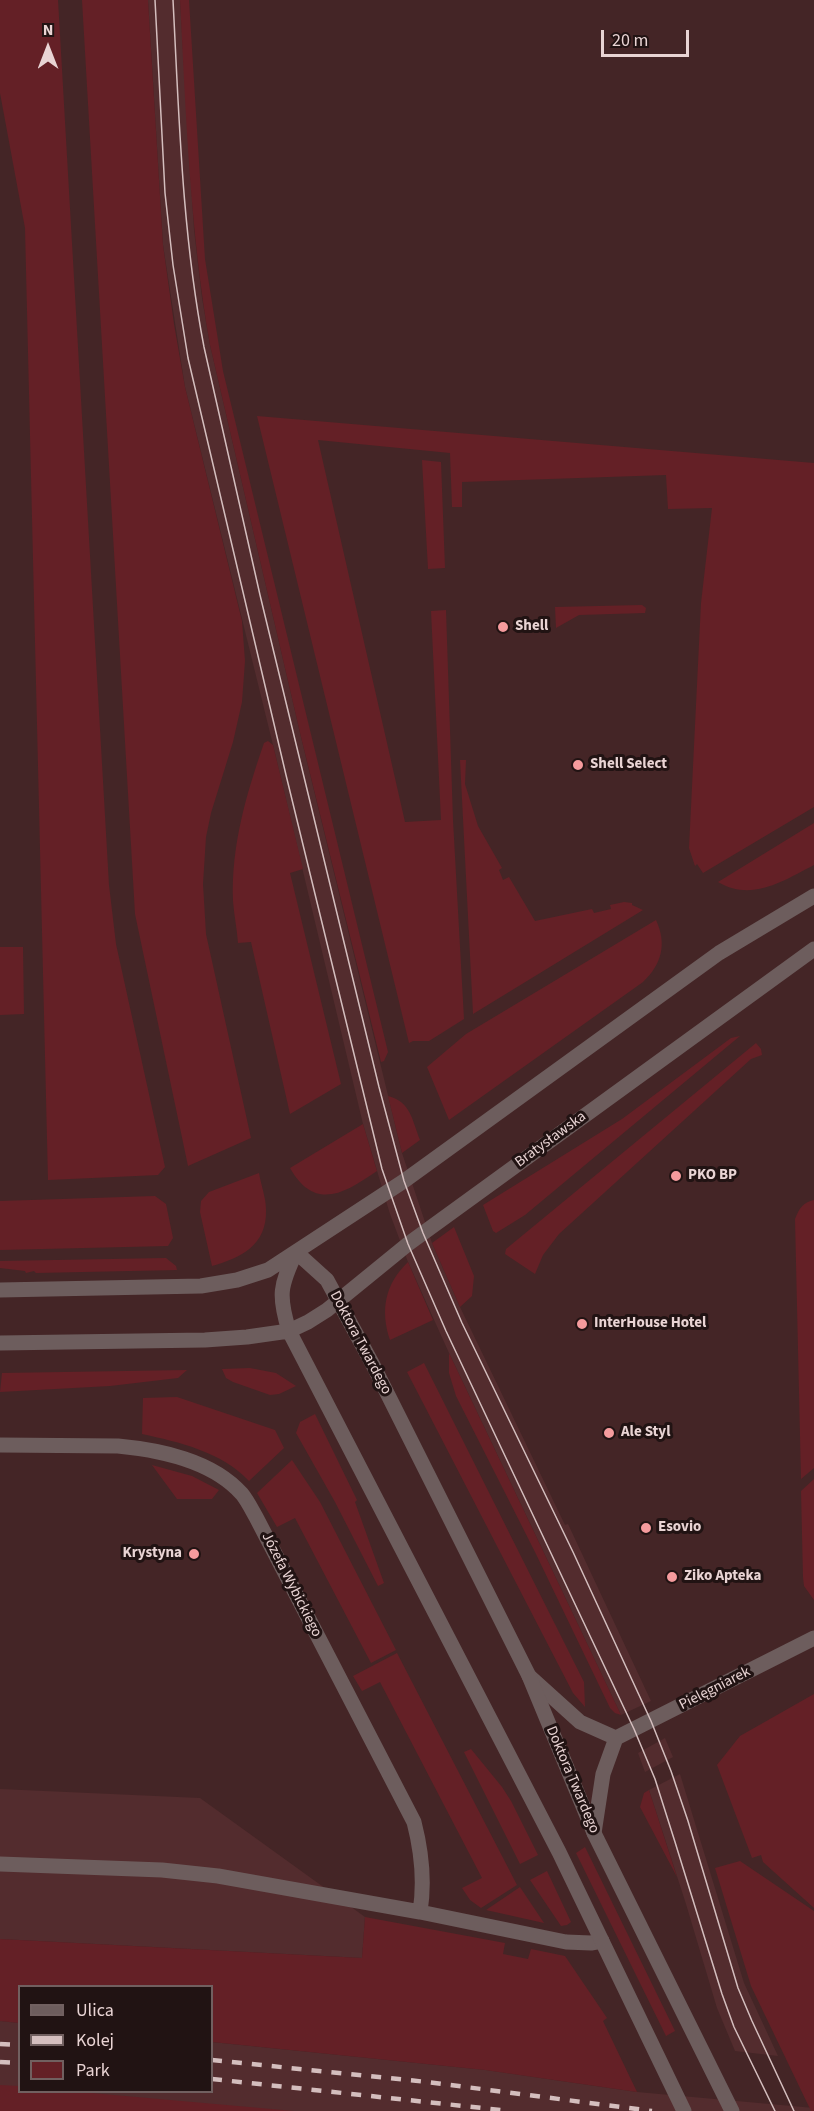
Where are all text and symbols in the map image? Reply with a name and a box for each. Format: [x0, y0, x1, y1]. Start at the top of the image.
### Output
north arrow [18, 18, 78, 78]
scale bar [604, 18, 692, 56]
text: N [43, 19, 53, 41]
text: 20 m [612, 28, 648, 53]
place label: Shell [515, 618, 548, 636]
marker: Shell [496, 620, 510, 634]
place label: Shell Select [590, 756, 667, 774]
marker: Shell Select [571, 758, 585, 772]
street label: Bratysławska [512, 1108, 590, 1172]
place label: PKO BP [688, 1167, 737, 1185]
marker: PKO BP [669, 1169, 683, 1183]
street label: Doktora Twardego [325, 1288, 395, 1398]
place label: InterHouse Hotel [594, 1315, 706, 1333]
marker: InterHouse Hotel [575, 1317, 589, 1331]
place label: Ale Styl [621, 1424, 670, 1442]
marker: Ale Styl [602, 1426, 616, 1440]
place label: Esovio [658, 1519, 701, 1537]
marker: Esovio [639, 1521, 653, 1535]
street label: Józefa Wybickiego [257, 1530, 325, 1640]
place label: Krystyna [123, 1545, 182, 1563]
marker: Krystyna [187, 1547, 201, 1561]
place label: Ziko Apteka [684, 1568, 761, 1586]
marker: Ziko Apteka [665, 1570, 679, 1584]
street label: Pielęgniarek [676, 1663, 754, 1715]
street label: Doktora Twardego [541, 1724, 603, 1836]
legend [18, 1985, 213, 2093]
text: Ulica [76, 1998, 114, 2023]
text: Kolej [76, 2028, 114, 2053]
text: Park [76, 2058, 110, 2083]

